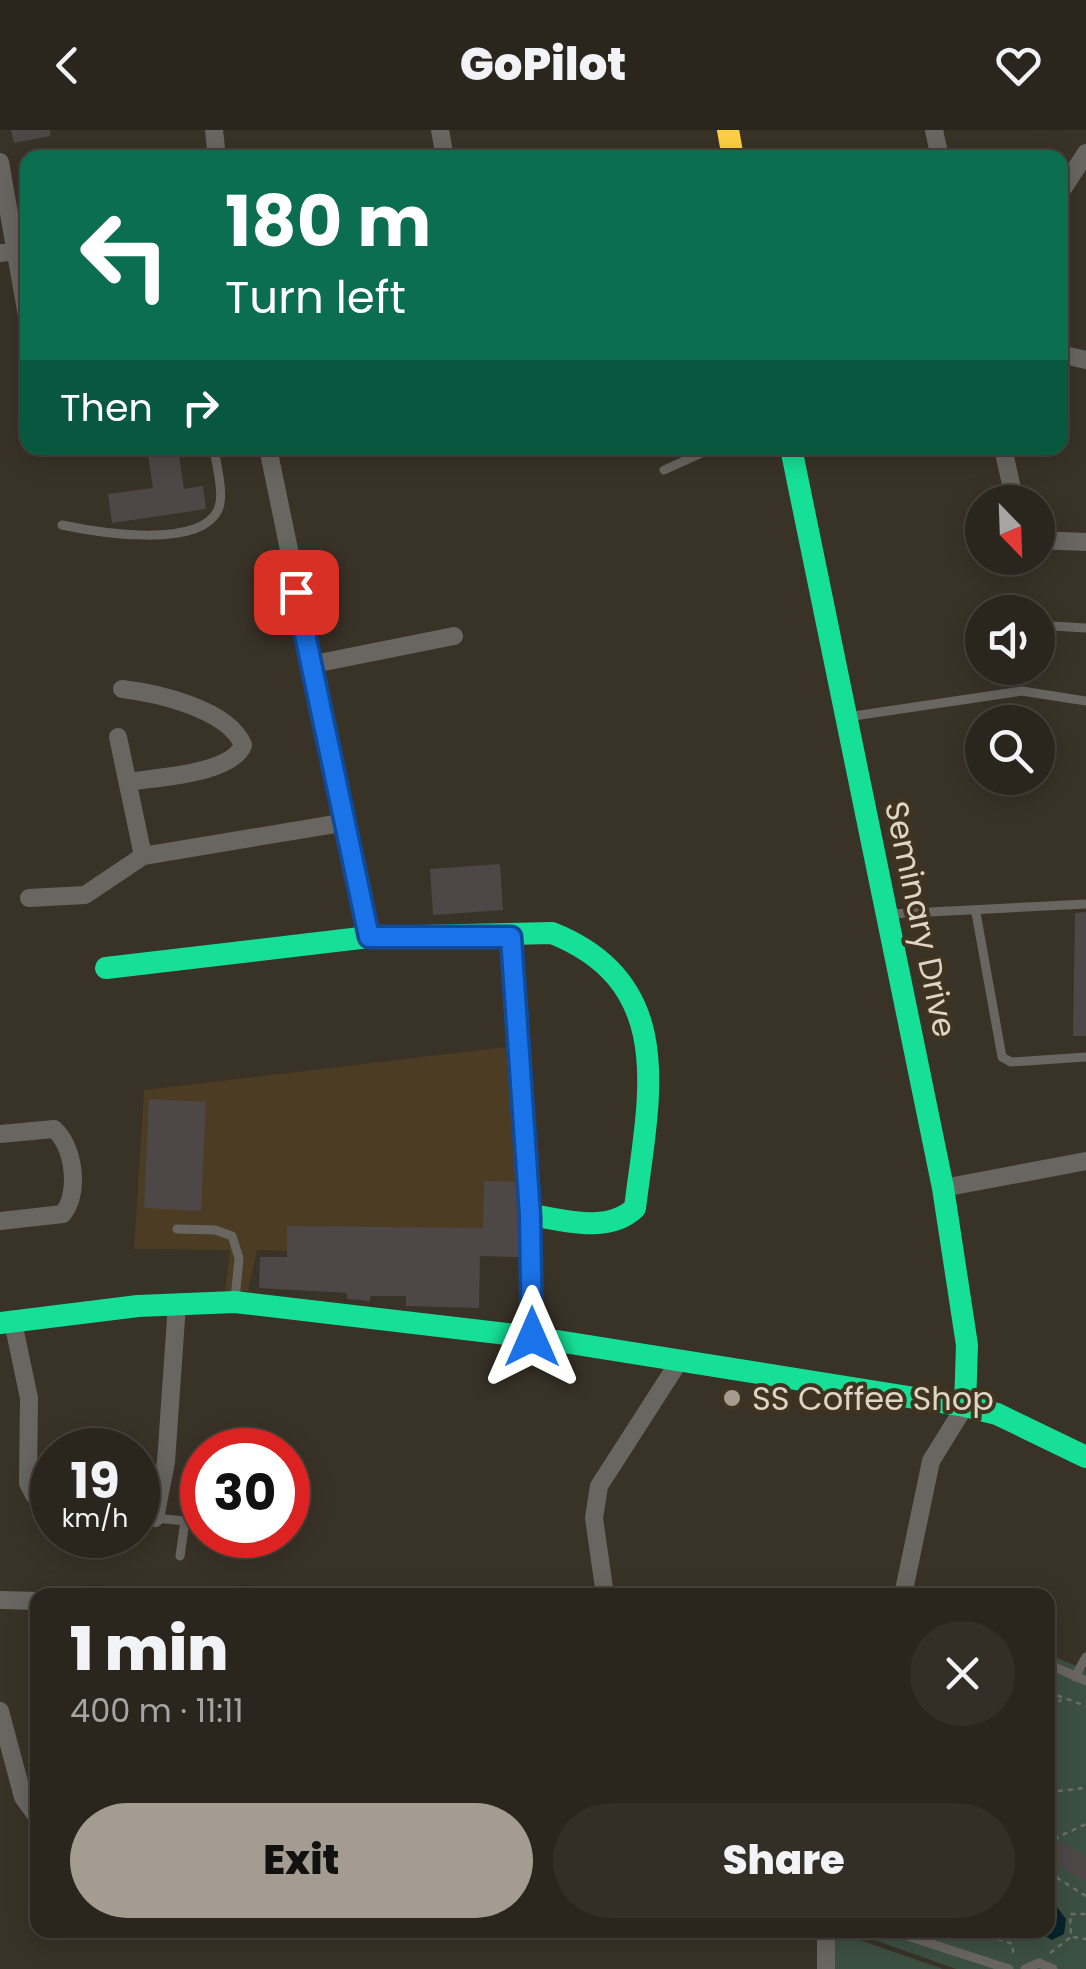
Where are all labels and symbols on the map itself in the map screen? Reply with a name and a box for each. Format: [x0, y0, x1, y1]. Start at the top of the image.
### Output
north arrow [965, 485, 1055, 575]
pin [254, 550, 339, 635]
street label: Seminary Drive [874, 797, 968, 1041]
position arrow [480, 1285, 584, 1389]
place label: SS Coffee Shop [752, 1376, 994, 1421]
marker: SS Coffee Shop [721, 1387, 743, 1409]
speed limit sign: 30 [180, 1428, 310, 1558]

